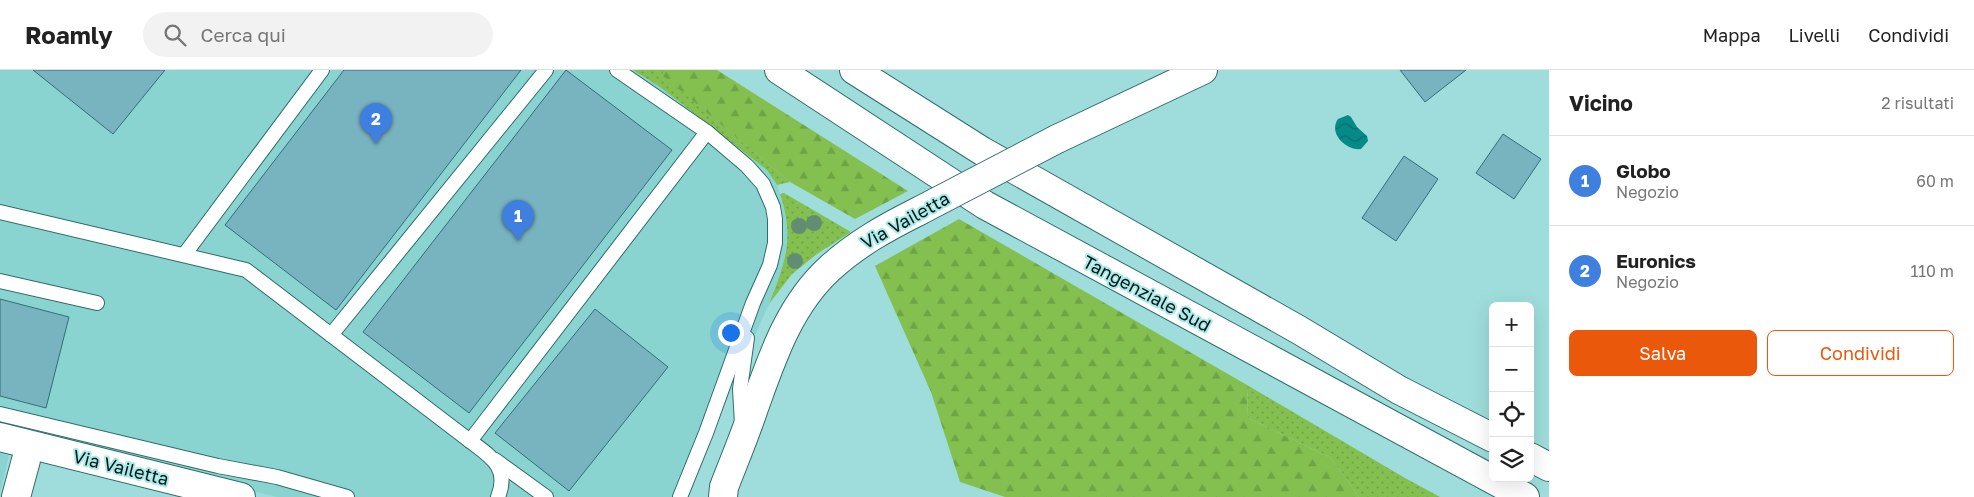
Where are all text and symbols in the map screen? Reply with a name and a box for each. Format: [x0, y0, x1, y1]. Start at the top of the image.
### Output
search box [143, 12, 493, 57]
text: Roamly [25, 20, 113, 49]
icon: search [161, 21, 189, 49]
text: Cerca qui [201, 23, 286, 46]
text: Mappa [1703, 24, 1761, 46]
text: Livelli [1789, 24, 1840, 46]
text: Condividi [1868, 24, 1949, 46]
text: Vicino [1569, 90, 1633, 116]
text: 2 risultati [1881, 93, 1954, 113]
pin: 2 [360, 103, 392, 144]
text: Globo [1616, 159, 1671, 182]
text: 1 [1581, 171, 1589, 191]
text: 60 m [1916, 171, 1954, 191]
text: Negozio [1616, 182, 1679, 202]
street label: Via Vailetta [857, 187, 953, 253]
pin: 1 [502, 200, 534, 241]
text: Euronics [1616, 249, 1696, 272]
street label: Tangenziale Sud [1079, 250, 1215, 336]
text: 2 [1580, 261, 1590, 281]
text: 110 m [1910, 261, 1954, 281]
text: Negozio [1616, 272, 1679, 292]
map controls [1489, 302, 1534, 482]
button: + [1489, 302, 1534, 347]
your location [718, 320, 744, 346]
button: Salva [1569, 330, 1757, 376]
button: Condividi [1767, 330, 1954, 376]
button: − [1489, 347, 1534, 392]
button: locate [1489, 392, 1534, 437]
button: layers [1489, 437, 1534, 482]
street label: Via Vailetta [71, 444, 171, 490]

